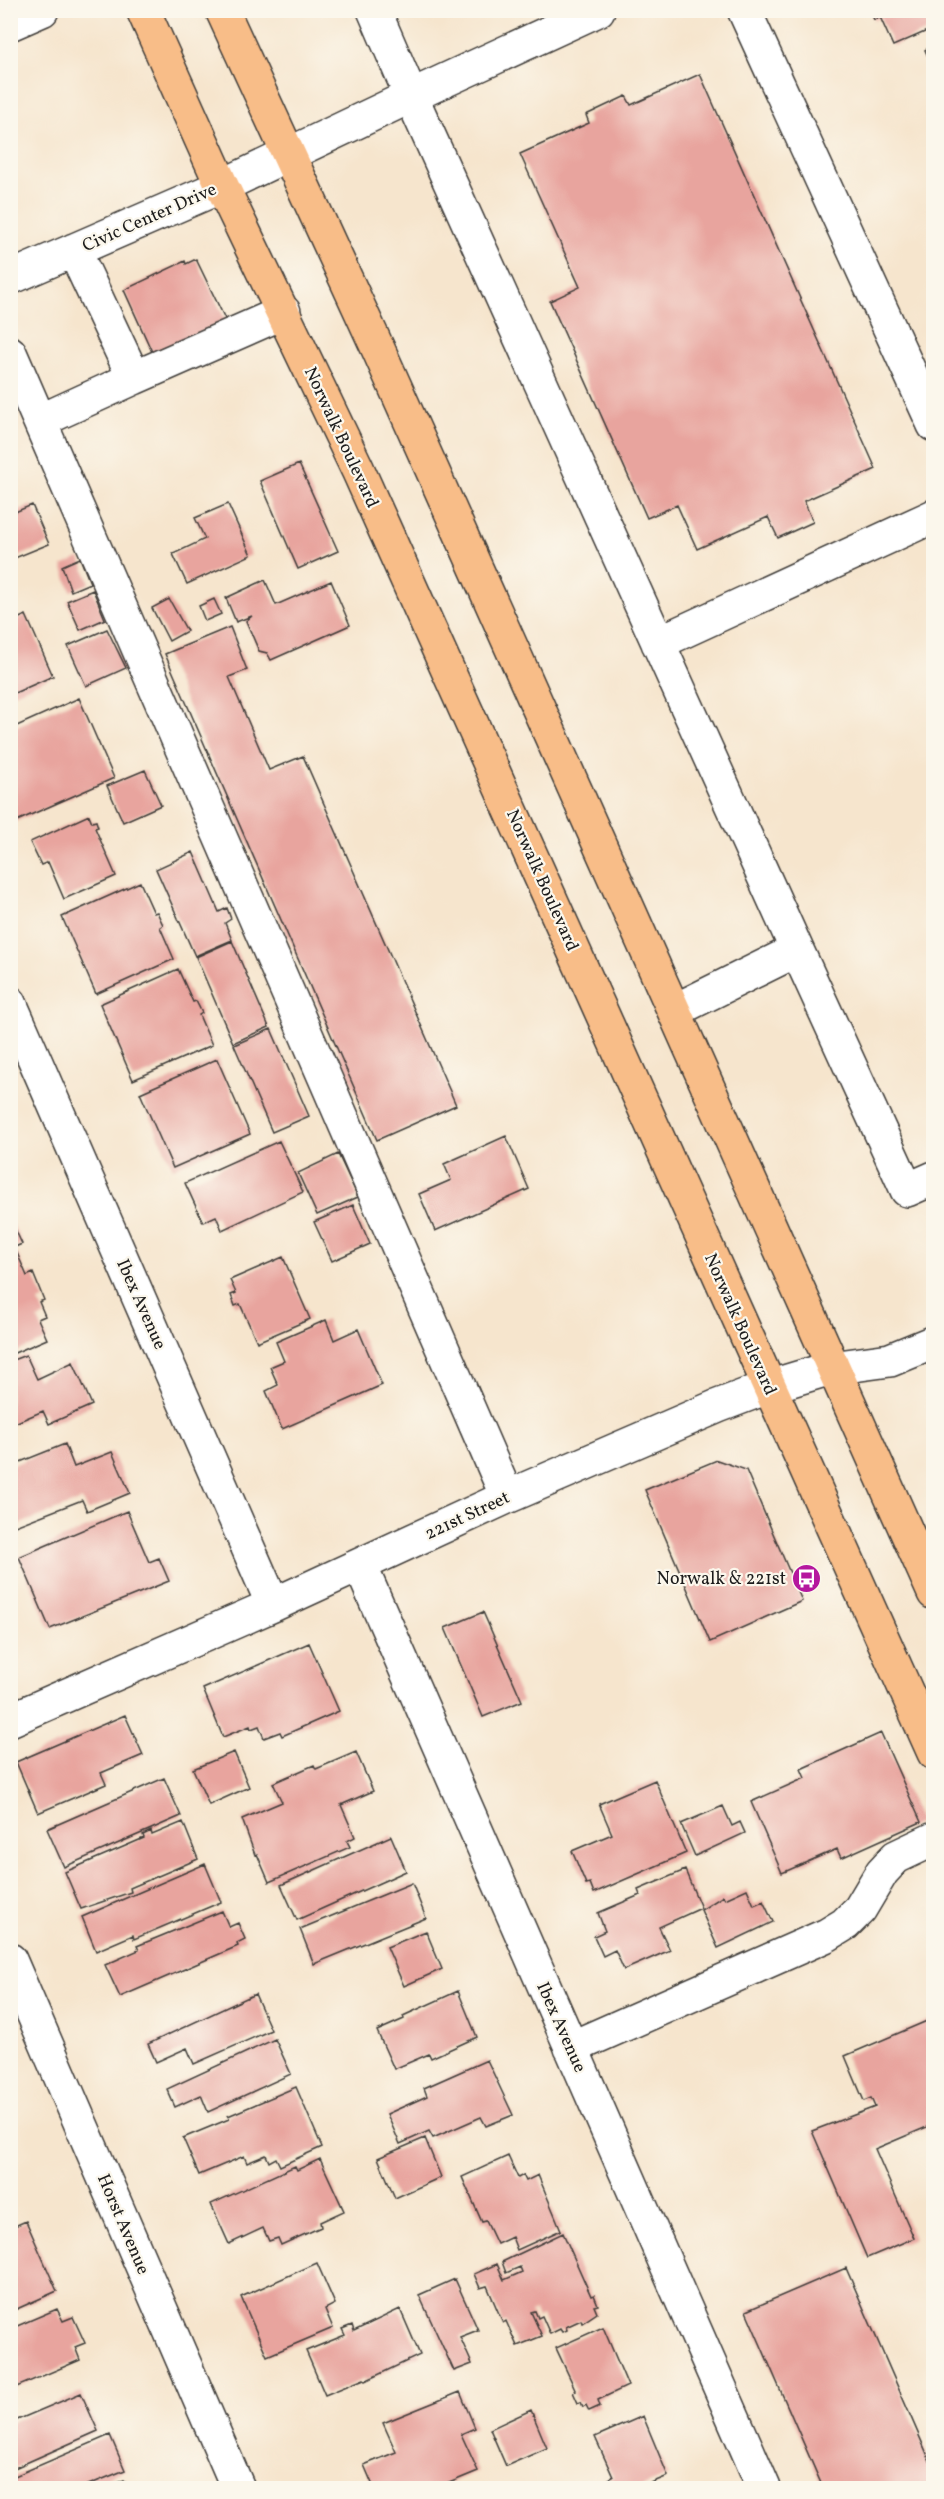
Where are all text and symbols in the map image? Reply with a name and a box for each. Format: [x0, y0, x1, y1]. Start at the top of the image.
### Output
street label: Civic Center Drive [79, 178, 221, 259]
street label: Norwalk Boulevard [297, 363, 384, 512]
street label: Norwalk Boulevard [499, 806, 584, 956]
street label: Norwalk Boulevard [697, 1250, 782, 1400]
street label: Ibex Avenue [110, 1255, 172, 1354]
street label: 221st Street [421, 1486, 514, 1547]
bus stop icon: Norwalk & 221st [791, 1562, 823, 1594]
place label: Norwalk & 221st [657, 1567, 786, 1592]
street label: Ibex Avenue [530, 1978, 592, 2077]
street label: Horst Avenue [90, 2170, 155, 2279]

